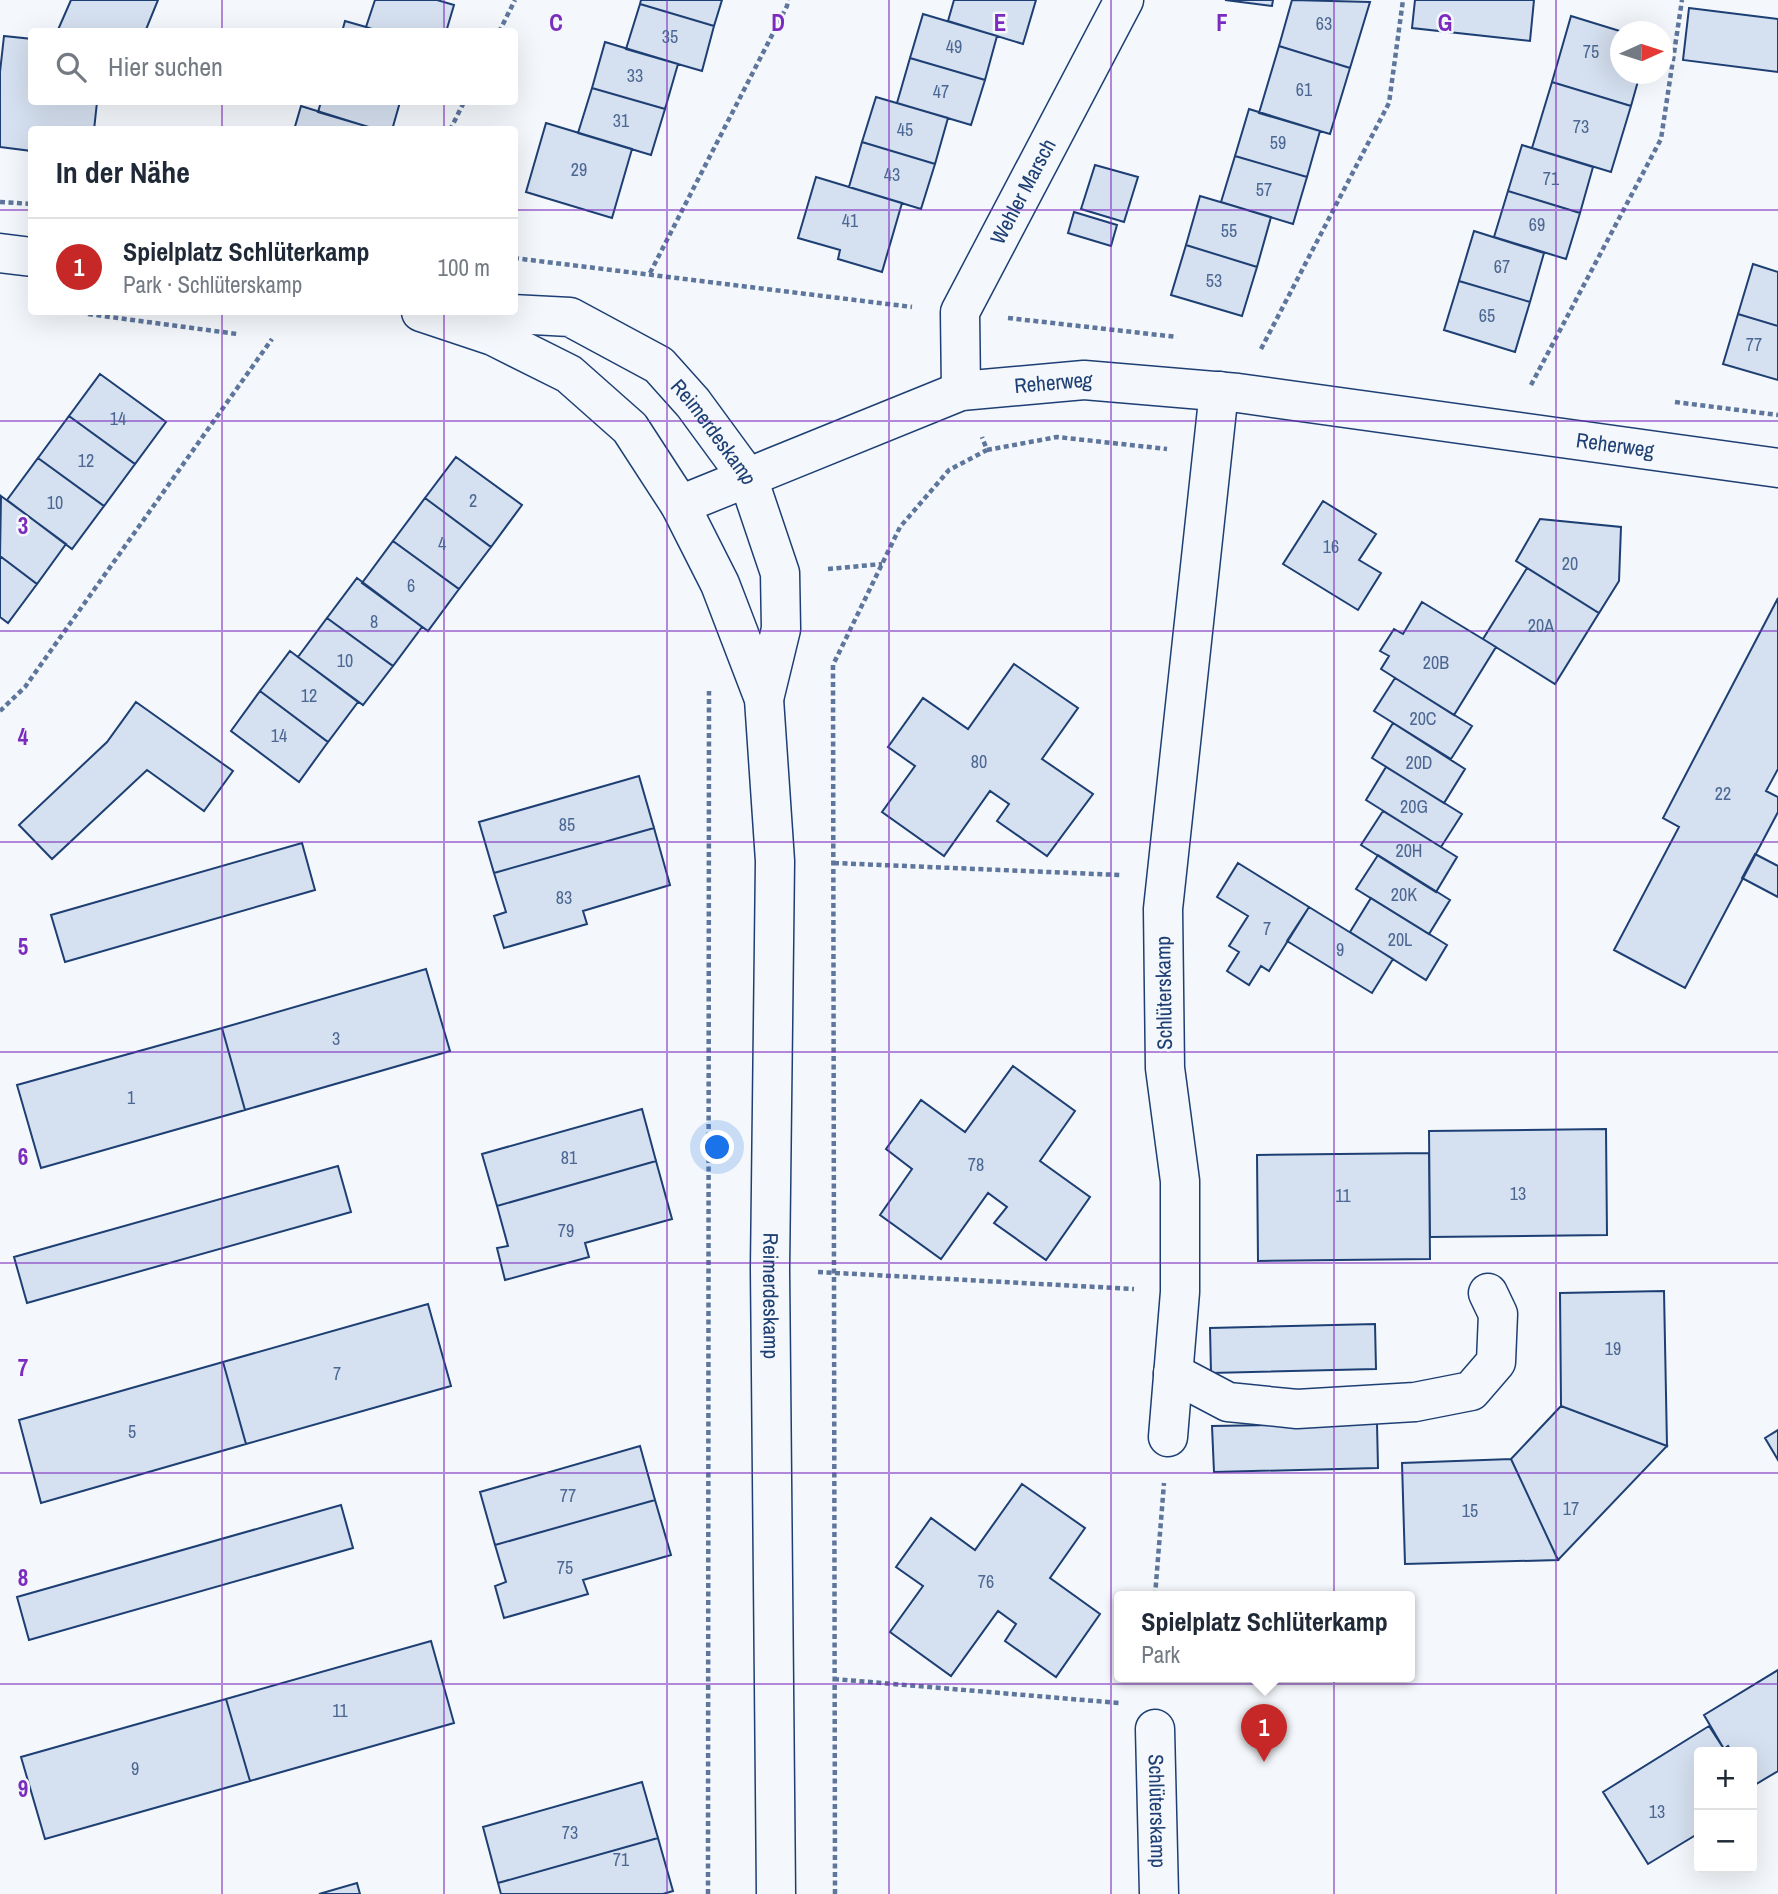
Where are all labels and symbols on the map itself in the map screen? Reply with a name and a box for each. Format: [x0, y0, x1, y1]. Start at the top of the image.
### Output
text: C [549, 7, 563, 38]
text: D [771, 7, 785, 38]
text: E [994, 7, 1006, 38]
text: F [1216, 7, 1228, 38]
text: G [1438, 7, 1452, 38]
house number: 63 [1316, 11, 1332, 36]
north arrow [1610, 21, 1673, 84]
house number: 35 [662, 24, 678, 49]
house number: 49 [946, 34, 962, 59]
house number: 75 [1583, 39, 1599, 64]
house number: 33 [627, 63, 643, 88]
house number: 61 [1296, 77, 1313, 102]
house number: 47 [933, 79, 949, 104]
house number: 31 [613, 108, 630, 133]
house number: 73 [1573, 114, 1589, 139]
house number: 45 [897, 117, 913, 142]
house number: 59 [1270, 130, 1286, 155]
street label: Wehler Marsch [983, 134, 1063, 249]
house number: 29 [571, 157, 587, 182]
house number: 43 [884, 162, 900, 187]
house number: 71 [1543, 166, 1560, 191]
house number: 57 [1256, 177, 1272, 202]
house number: 41 [842, 208, 859, 233]
house number: 69 [1529, 212, 1545, 237]
house number: 55 [1221, 218, 1237, 243]
house number: 67 [1494, 254, 1510, 279]
house number: 53 [1206, 268, 1222, 293]
house number: 65 [1479, 303, 1495, 328]
house number: 77 [1746, 332, 1762, 357]
street label: Reherweg [1013, 365, 1094, 400]
street label: Reimerdeskamp [664, 373, 764, 488]
house number: 14 [110, 406, 126, 431]
street label: Reherweg [1574, 425, 1656, 465]
house number: 12 [78, 448, 94, 473]
house number: 2 [469, 488, 477, 513]
house number: 10 [47, 490, 63, 515]
text: 3 [18, 510, 28, 541]
house number: 4 [438, 531, 446, 556]
house number: 16 [1323, 534, 1339, 559]
house number: 20 [1562, 551, 1578, 576]
house number: 6 [407, 573, 415, 598]
house number: 8 [370, 609, 378, 634]
house number: 20A [1528, 613, 1554, 638]
house number: 10 [337, 648, 353, 673]
house number: 20B [1423, 650, 1449, 675]
house number: 12 [301, 683, 317, 708]
house number: 20C [1409, 706, 1437, 731]
text: 4 [18, 721, 29, 752]
house number: 14 [271, 723, 287, 748]
house number: 80 [971, 749, 987, 774]
house number: 20D [1405, 750, 1433, 775]
house number: 22 [1715, 781, 1731, 806]
house number: 20G [1400, 794, 1428, 819]
house number: 85 [559, 812, 575, 837]
house number: 20H [1395, 838, 1423, 863]
house number: 20K [1391, 882, 1417, 907]
house number: 83 [556, 885, 572, 910]
house number: 7 [1263, 916, 1271, 941]
house number: 20L [1388, 927, 1412, 952]
text: 5 [18, 931, 28, 962]
street label: Schlüterskamp [1148, 936, 1179, 1050]
house number: 9 [1336, 937, 1344, 962]
house number: 3 [332, 1026, 340, 1051]
house number: 1 [127, 1085, 136, 1110]
your location [700, 1130, 734, 1164]
text: 6 [18, 1141, 28, 1172]
house number: 81 [561, 1145, 578, 1170]
house number: 78 [968, 1152, 984, 1177]
house number: 13 [1510, 1181, 1526, 1206]
house number: 11 [1335, 1183, 1351, 1208]
house number: 79 [558, 1218, 574, 1243]
street label: Reimerdeskamp [756, 1232, 786, 1359]
house number: 19 [1605, 1336, 1621, 1361]
text: 7 [18, 1352, 28, 1383]
house number: 7 [333, 1361, 341, 1386]
house number: 5 [128, 1419, 136, 1444]
house number: 77 [560, 1483, 576, 1508]
house number: 17 [1563, 1496, 1579, 1521]
house number: 15 [1462, 1498, 1478, 1523]
house number: 75 [557, 1555, 573, 1580]
text: 8 [18, 1562, 28, 1593]
house number: 76 [978, 1569, 994, 1594]
house number: 11 [332, 1698, 348, 1723]
pin: 1 [1241, 1704, 1287, 1762]
street label: Schlüterskamp [1142, 1754, 1173, 1868]
house number: 9 [131, 1756, 139, 1781]
text: 9 [18, 1773, 28, 1804]
house number: 13 [1649, 1799, 1665, 1824]
house number: 73 [562, 1820, 578, 1845]
house number: 71 [613, 1847, 630, 1872]

